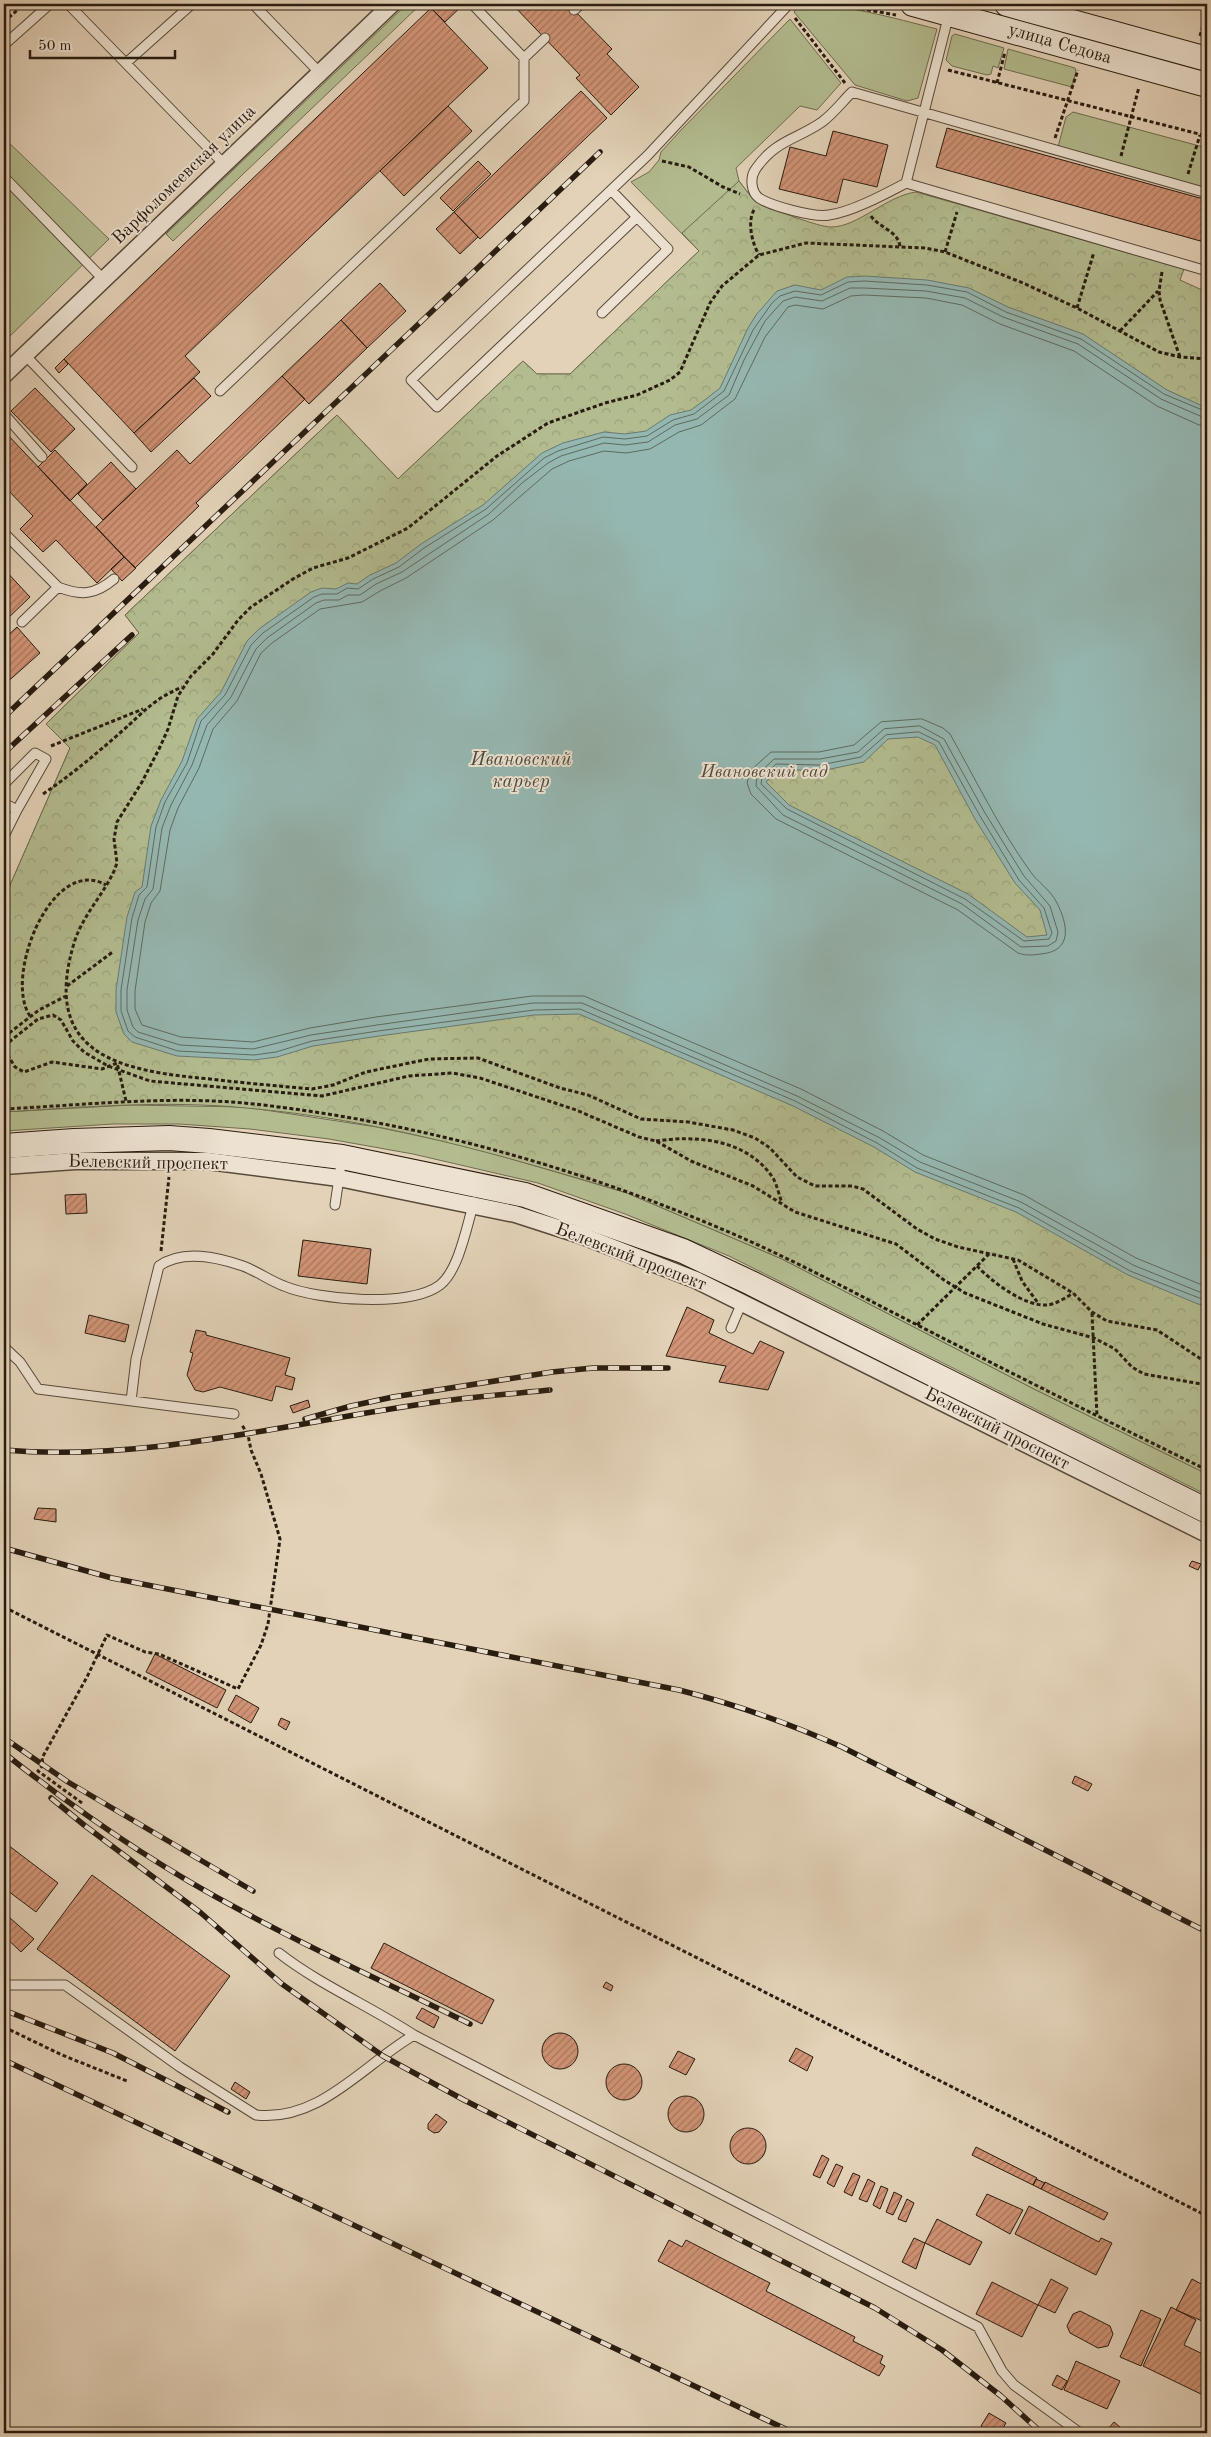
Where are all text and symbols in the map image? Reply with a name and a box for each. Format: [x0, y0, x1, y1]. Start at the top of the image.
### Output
street label: улица Седова [1006, 21, 1114, 67]
scale bar [30, 28, 175, 60]
text: 50 m [38, 39, 72, 54]
street label: Варфоломеевская улица [109, 102, 260, 249]
water label: Ивановский карьер [469, 751, 572, 792]
park label: Ивановский сад [699, 763, 828, 781]
street label: Белевский проспект [68, 1153, 228, 1173]
street label: Белевский проспект [553, 1220, 709, 1294]
street label: Белевский проспект [922, 1385, 1072, 1473]

